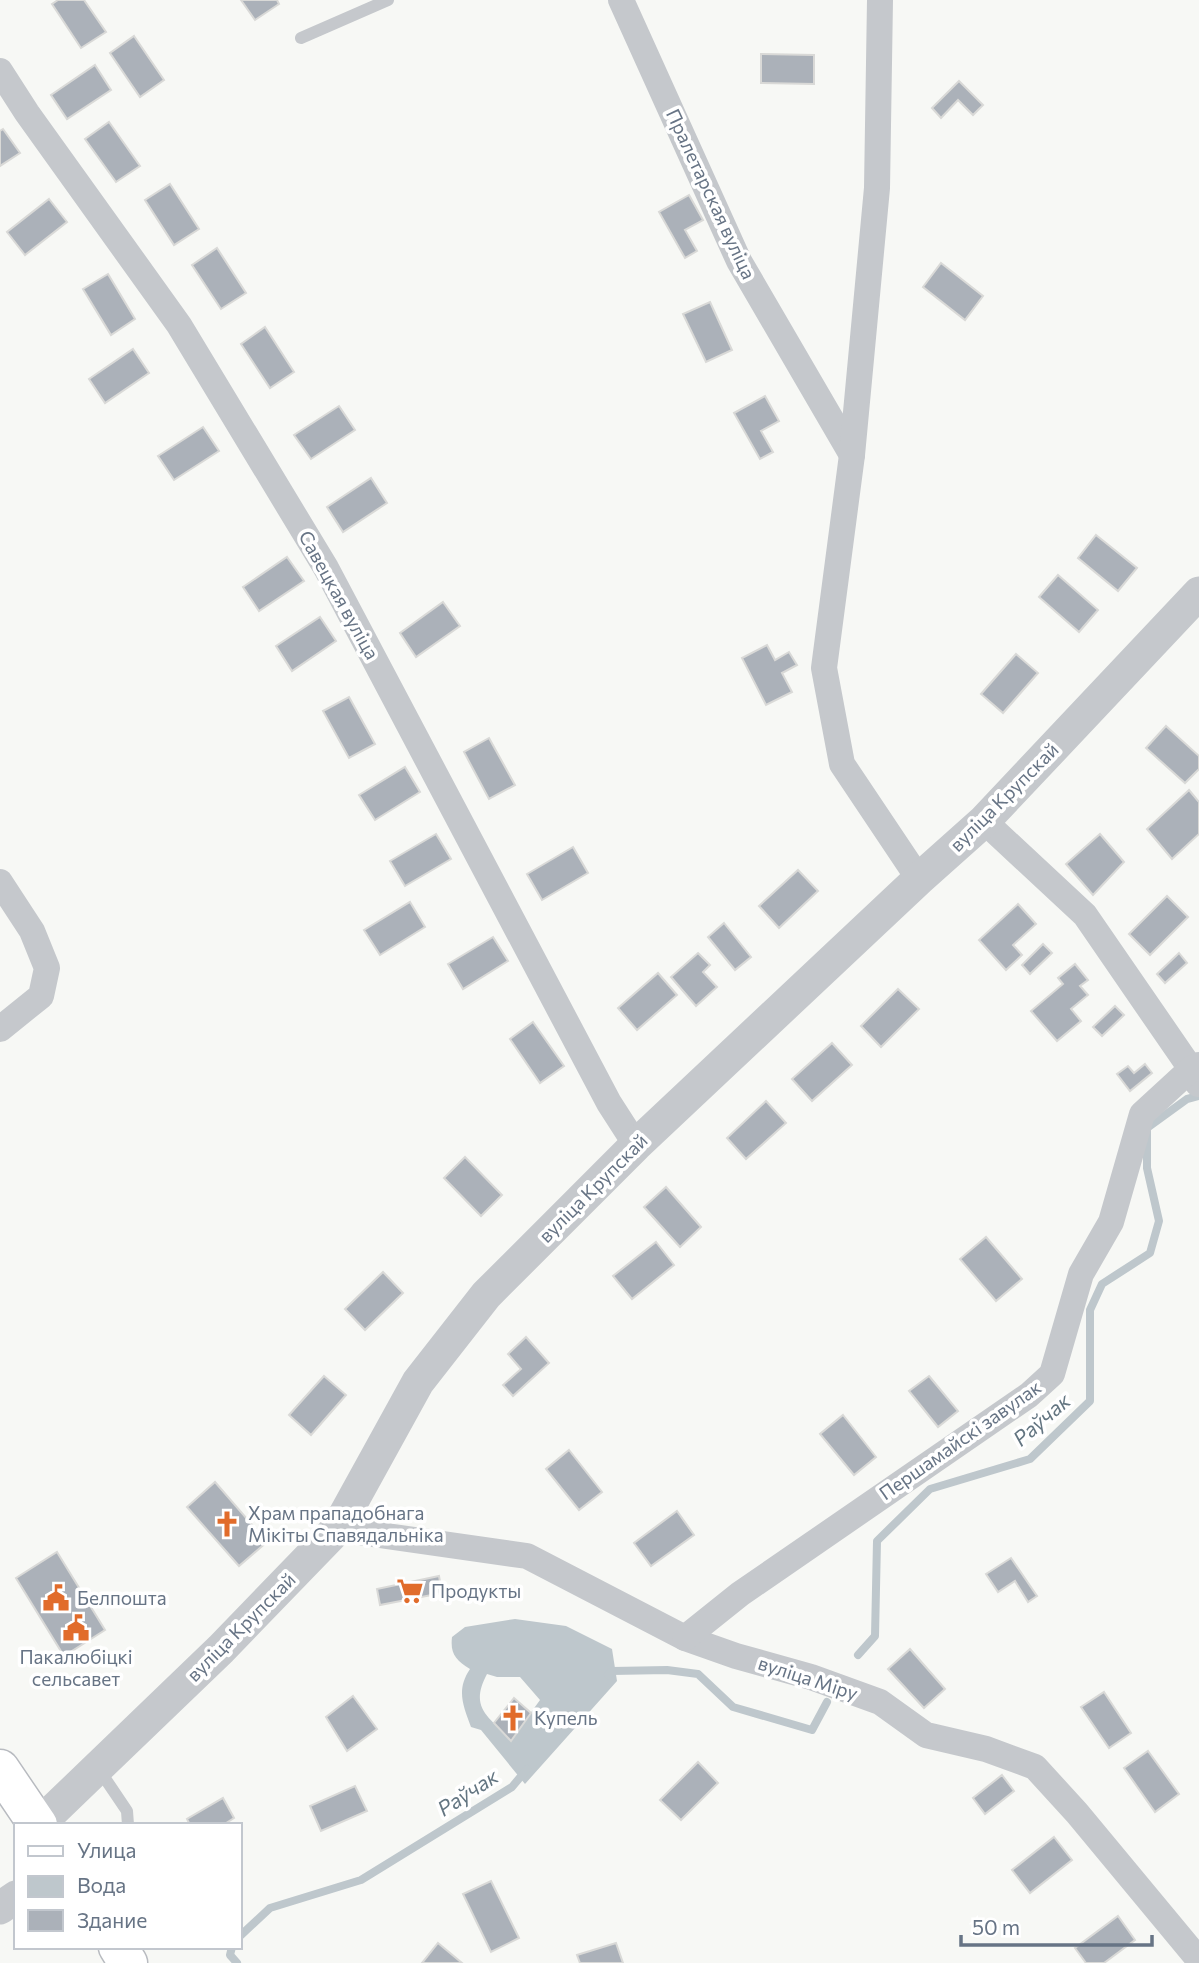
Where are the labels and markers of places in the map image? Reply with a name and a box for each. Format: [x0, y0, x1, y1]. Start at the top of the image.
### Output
place label: Храм прападобнага Мікіты Спавядальніка [248, 1501, 444, 1546]
church icon: Храм прападобнага Мікіты Спавядальніка [212, 1509, 242, 1539]
supermarket icon: Продукты [395, 1576, 425, 1606]
place label: Продукты [431, 1579, 521, 1602]
public building icon: Белпошта [41, 1583, 71, 1613]
place label: Белпошта [77, 1586, 167, 1609]
public building icon: Пакалюбіцкі сельсавет [61, 1613, 91, 1643]
place label: Пакалюбіцкі сельсавет [19, 1645, 133, 1690]
church icon: Купель [498, 1703, 528, 1733]
place label: Купель [534, 1706, 598, 1729]

